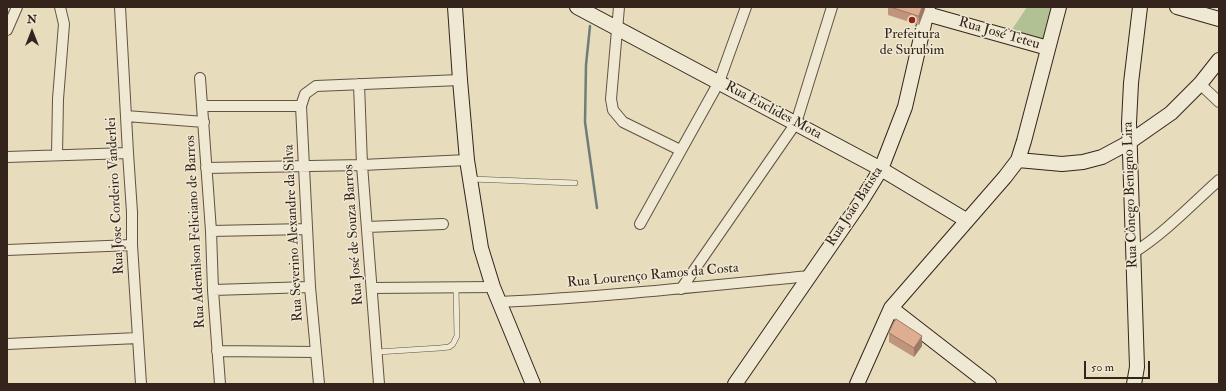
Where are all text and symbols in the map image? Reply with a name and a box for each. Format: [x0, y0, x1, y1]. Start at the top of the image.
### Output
north arrow [12, 12, 52, 52]
text: N [27, 13, 37, 26]
street label: Rua José Teteu [956, 14, 1042, 54]
marker: Prefeitura de Surubim [907, 15, 917, 25]
place label: Prefeitura de Surubim [880, 27, 944, 60]
street label: Rua Euclides Mota [722, 79, 824, 143]
street label: Rua Jose Cordeiro Vanderlei [103, 117, 129, 275]
street label: Rua Cônego Benigno Lira [1120, 121, 1142, 269]
street label: Rua Ademilson Feliciano de Barros [183, 135, 209, 329]
street label: Rua Severino Alexandre da Silva [281, 144, 307, 322]
street label: Rua José de Souza Barros [341, 164, 367, 306]
street label: Rua João Batista [823, 164, 887, 250]
street label: Rua Lourenço Ramos da Costa [566, 260, 740, 292]
scale bar [1086, 353, 1152, 379]
text: 50 m [1091, 360, 1114, 375]

